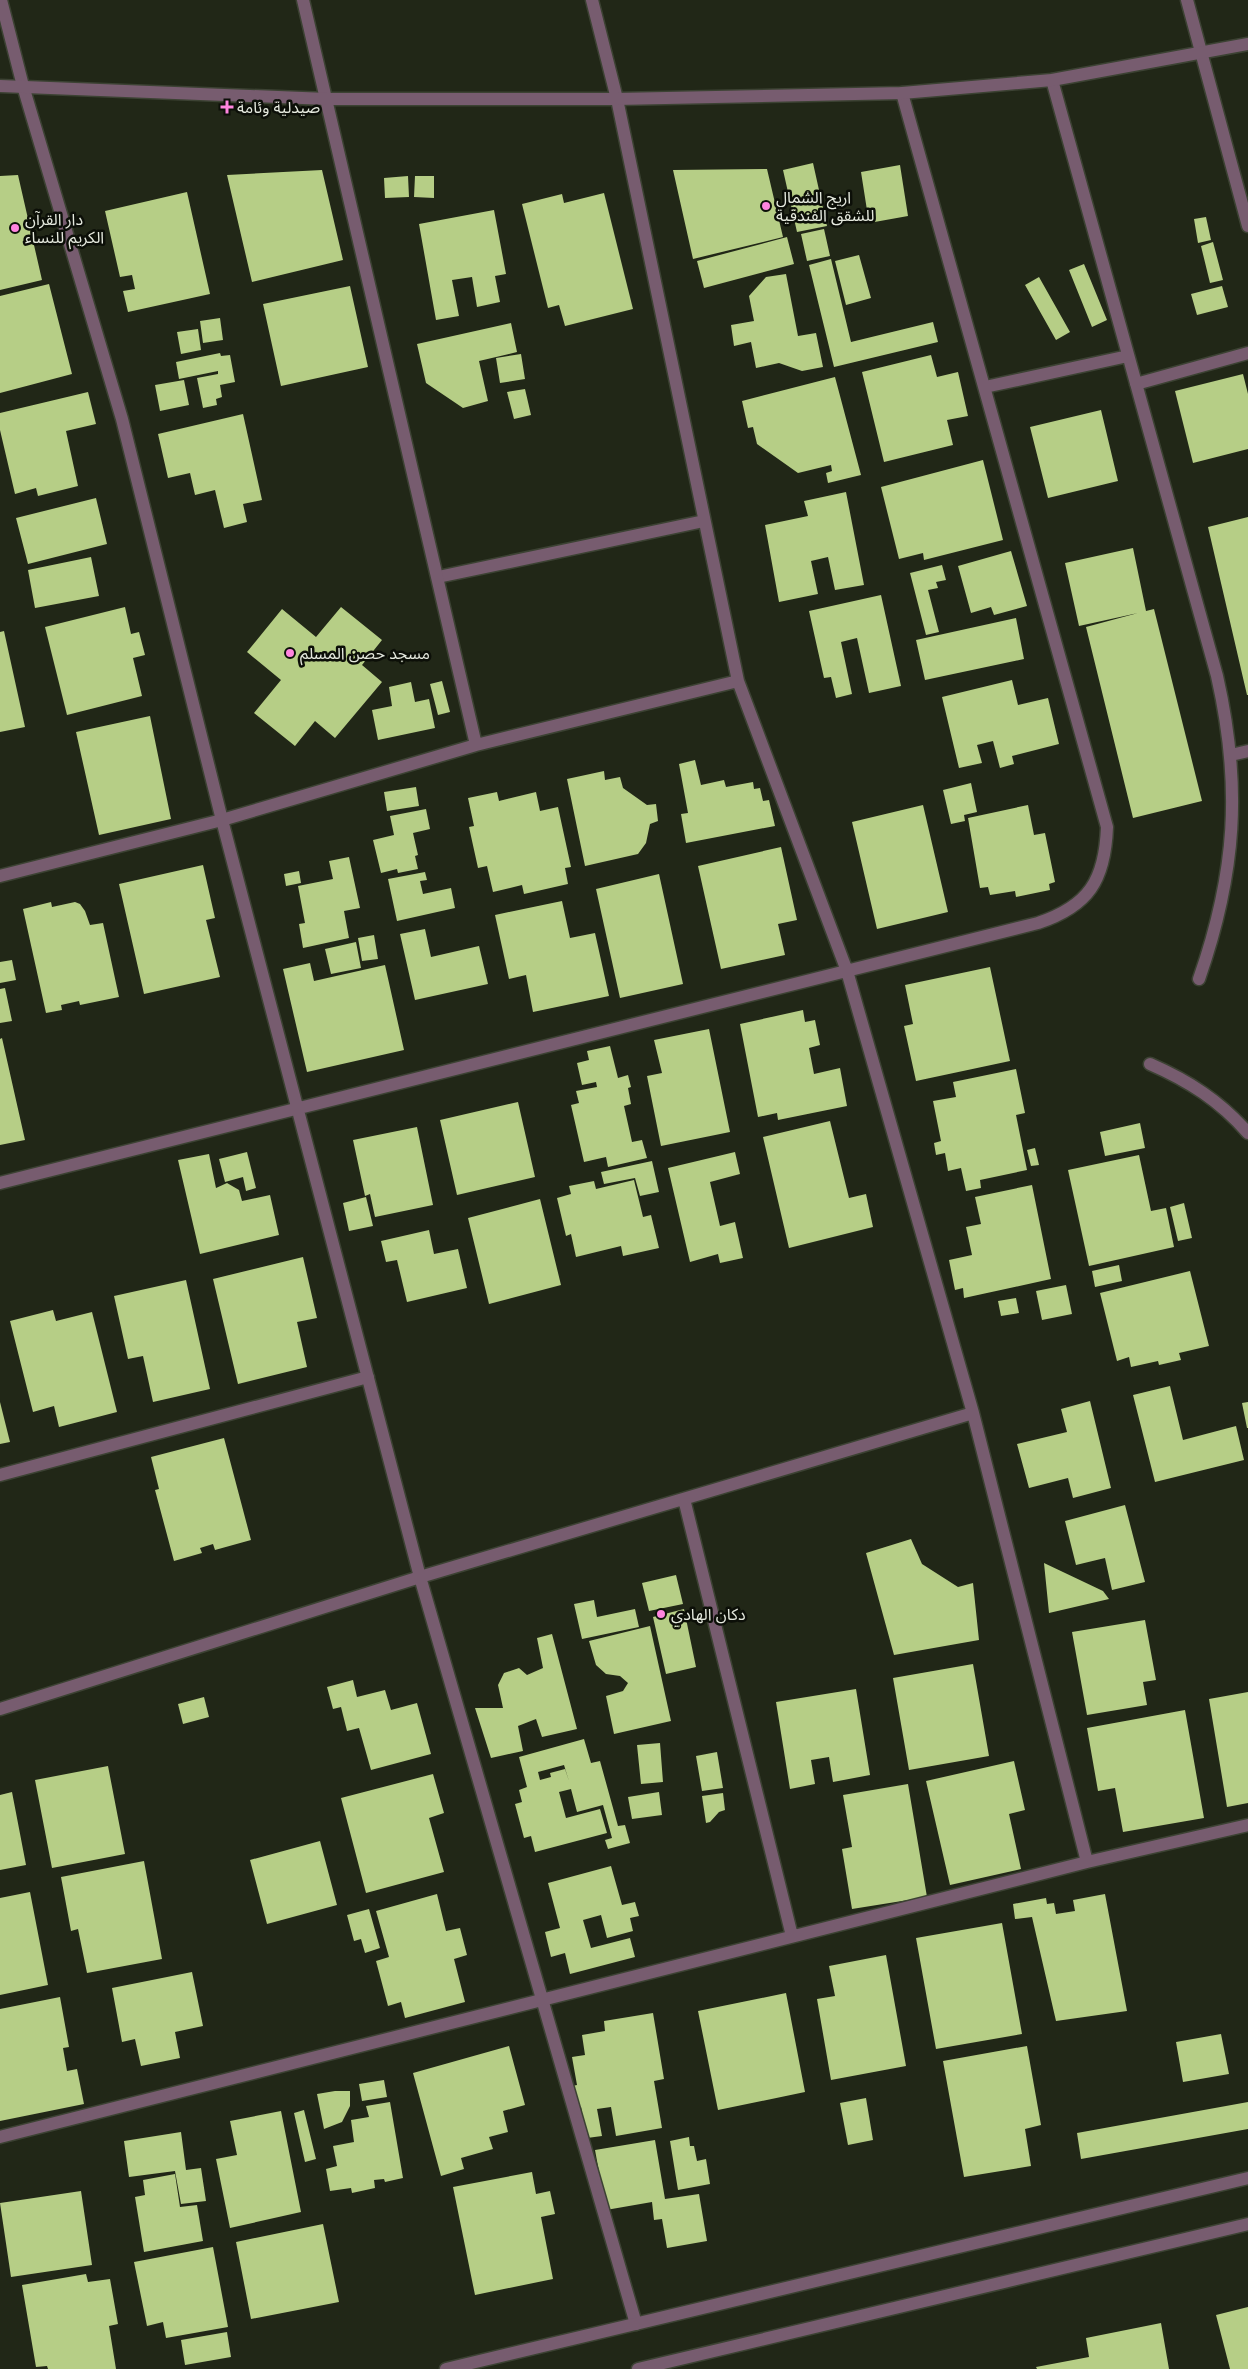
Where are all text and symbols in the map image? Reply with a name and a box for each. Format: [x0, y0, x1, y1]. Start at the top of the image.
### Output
place label: صيدلية وئامة [237, 96, 320, 118]
marker: صيدلية وئامة [221, 101, 233, 113]
place label: اريج الشمال للشقق الفندقية [776, 186, 874, 226]
marker: اريج الشمال للشقق الفندقية [760, 200, 772, 212]
place label: دار القرآن الكريم للنساء [25, 208, 104, 250]
marker: دار القرآن الكريم للنساء [9, 222, 21, 234]
place label: مسجد حصن المسلم [300, 642, 430, 666]
marker: مسجد حصن المسلم [284, 647, 296, 659]
place label: دكان الهادي [671, 1603, 746, 1627]
marker: دكان الهادي [655, 1608, 667, 1620]

